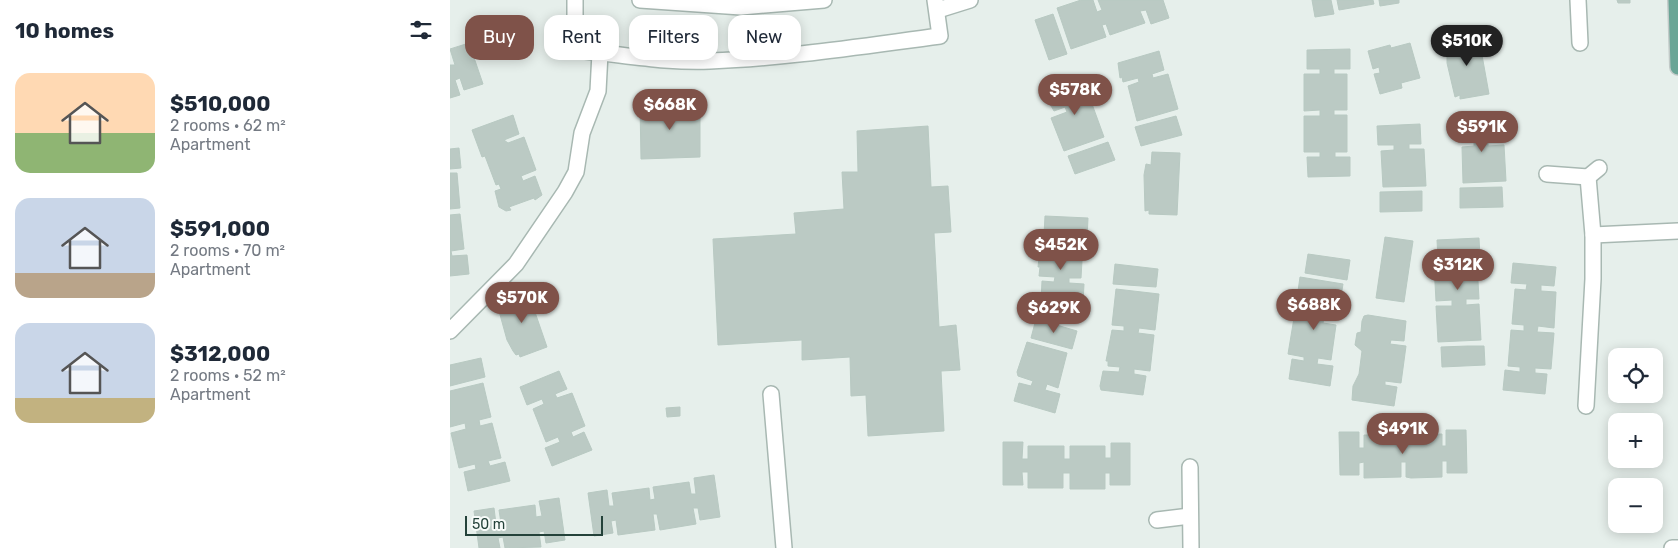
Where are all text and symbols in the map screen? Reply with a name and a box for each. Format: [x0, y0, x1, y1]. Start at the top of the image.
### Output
chip: Buy [465, 15, 534, 60]
chip: Rent [544, 15, 619, 60]
chip: Filters [629, 15, 718, 60]
chip: New [728, 15, 801, 60]
icon: filters [407, 16, 435, 44]
text: 10 homes [15, 18, 114, 43]
pin: $510K [1432, 24, 1502, 67]
text: $510K [1442, 31, 1492, 50]
pin: $578K [1040, 74, 1110, 116]
text: $578K [1049, 80, 1101, 99]
pin: $668K [635, 88, 705, 131]
text: $510,000 [170, 91, 271, 116]
icon: home [55, 93, 115, 153]
text: $668K [644, 95, 696, 114]
pin: $591K [1447, 110, 1517, 153]
text: 2 rooms · 62 m² [170, 116, 286, 135]
text: $591K [1457, 117, 1507, 136]
text: Apartment [170, 135, 250, 154]
text: $591,000 [170, 216, 270, 241]
icon: home [55, 218, 115, 278]
pin: $452K [1026, 228, 1096, 271]
text: $452K [1035, 235, 1087, 254]
text: 2 rooms · 70 m² [170, 241, 285, 260]
pin: $312K [1423, 248, 1493, 291]
text: $312K [1433, 255, 1483, 274]
text: Apartment [170, 260, 250, 279]
pin: $570K [487, 282, 557, 324]
text: $570K [496, 288, 548, 307]
pin: $688K [1279, 288, 1349, 331]
pin: $629K [1019, 292, 1089, 334]
text: $688K [1287, 295, 1341, 314]
text: $629K [1028, 298, 1080, 317]
text: $312,000 [170, 341, 270, 366]
icon: home [55, 343, 115, 403]
map controls [1608, 348, 1663, 533]
button: locate [1608, 348, 1663, 403]
text: 2 rooms · 52 m² [170, 366, 286, 385]
text: Apartment [170, 385, 250, 404]
pin: $491K [1368, 412, 1438, 455]
button: + [1608, 413, 1663, 468]
text: $491K [1378, 419, 1428, 438]
button: − [1608, 478, 1663, 533]
scale bar [465, 513, 602, 536]
text: 50 m [472, 516, 505, 533]

